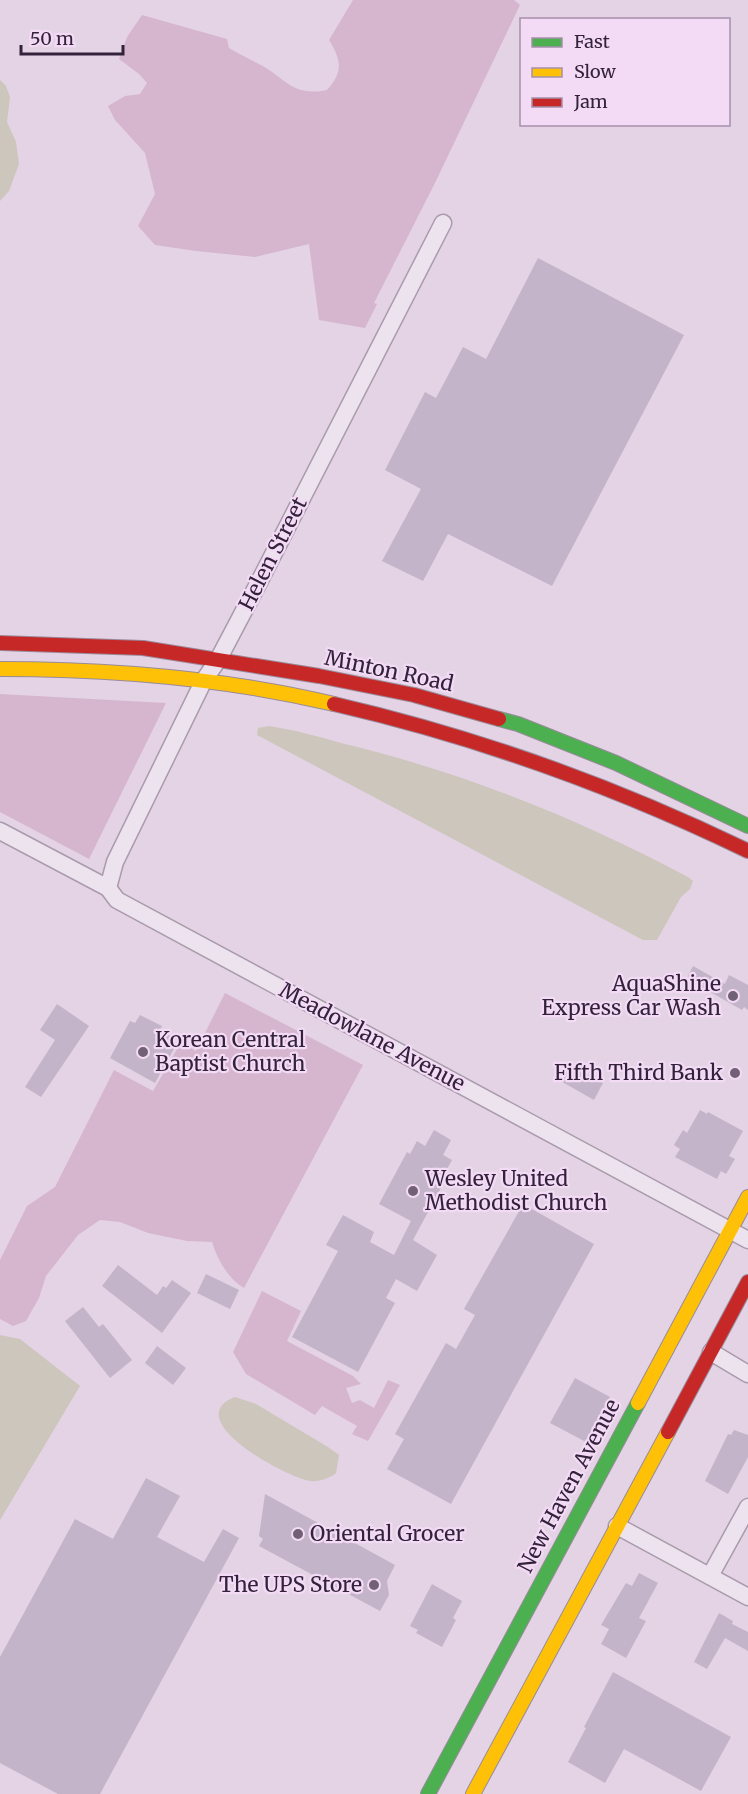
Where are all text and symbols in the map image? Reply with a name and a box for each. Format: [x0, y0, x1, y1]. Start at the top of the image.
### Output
scale bar [21, 18, 123, 56]
legend [520, 18, 730, 126]
text: 50 m [30, 27, 74, 50]
text: Fast [574, 30, 610, 53]
text: Slow [574, 60, 617, 83]
text: Jam [573, 90, 608, 113]
street label: Helen Street [232, 492, 313, 615]
street label: Minton Road [322, 644, 456, 697]
place label: AquaShine Express Car Wash [542, 970, 721, 1021]
street label: Meadowlane Avenue [275, 976, 470, 1097]
marker: AquaShine Express Car Wash [726, 989, 740, 1003]
place label: Korean Central Baptist Church [155, 1026, 306, 1077]
marker: Korean Central Baptist Church [136, 1045, 150, 1059]
place label: Fifth Third Bank [554, 1059, 724, 1086]
marker: Fifth Third Bank [728, 1066, 742, 1080]
place label: Wesley United Methodist Church [424, 1165, 608, 1216]
marker: Wesley United Methodist Church [406, 1184, 420, 1198]
street label: New Haven Avenue [511, 1394, 626, 1577]
place label: Oriental Grocer [310, 1520, 465, 1547]
marker: Oriental Grocer [291, 1527, 305, 1541]
place label: The UPS Store [219, 1571, 362, 1598]
marker: The UPS Store [367, 1578, 381, 1592]

